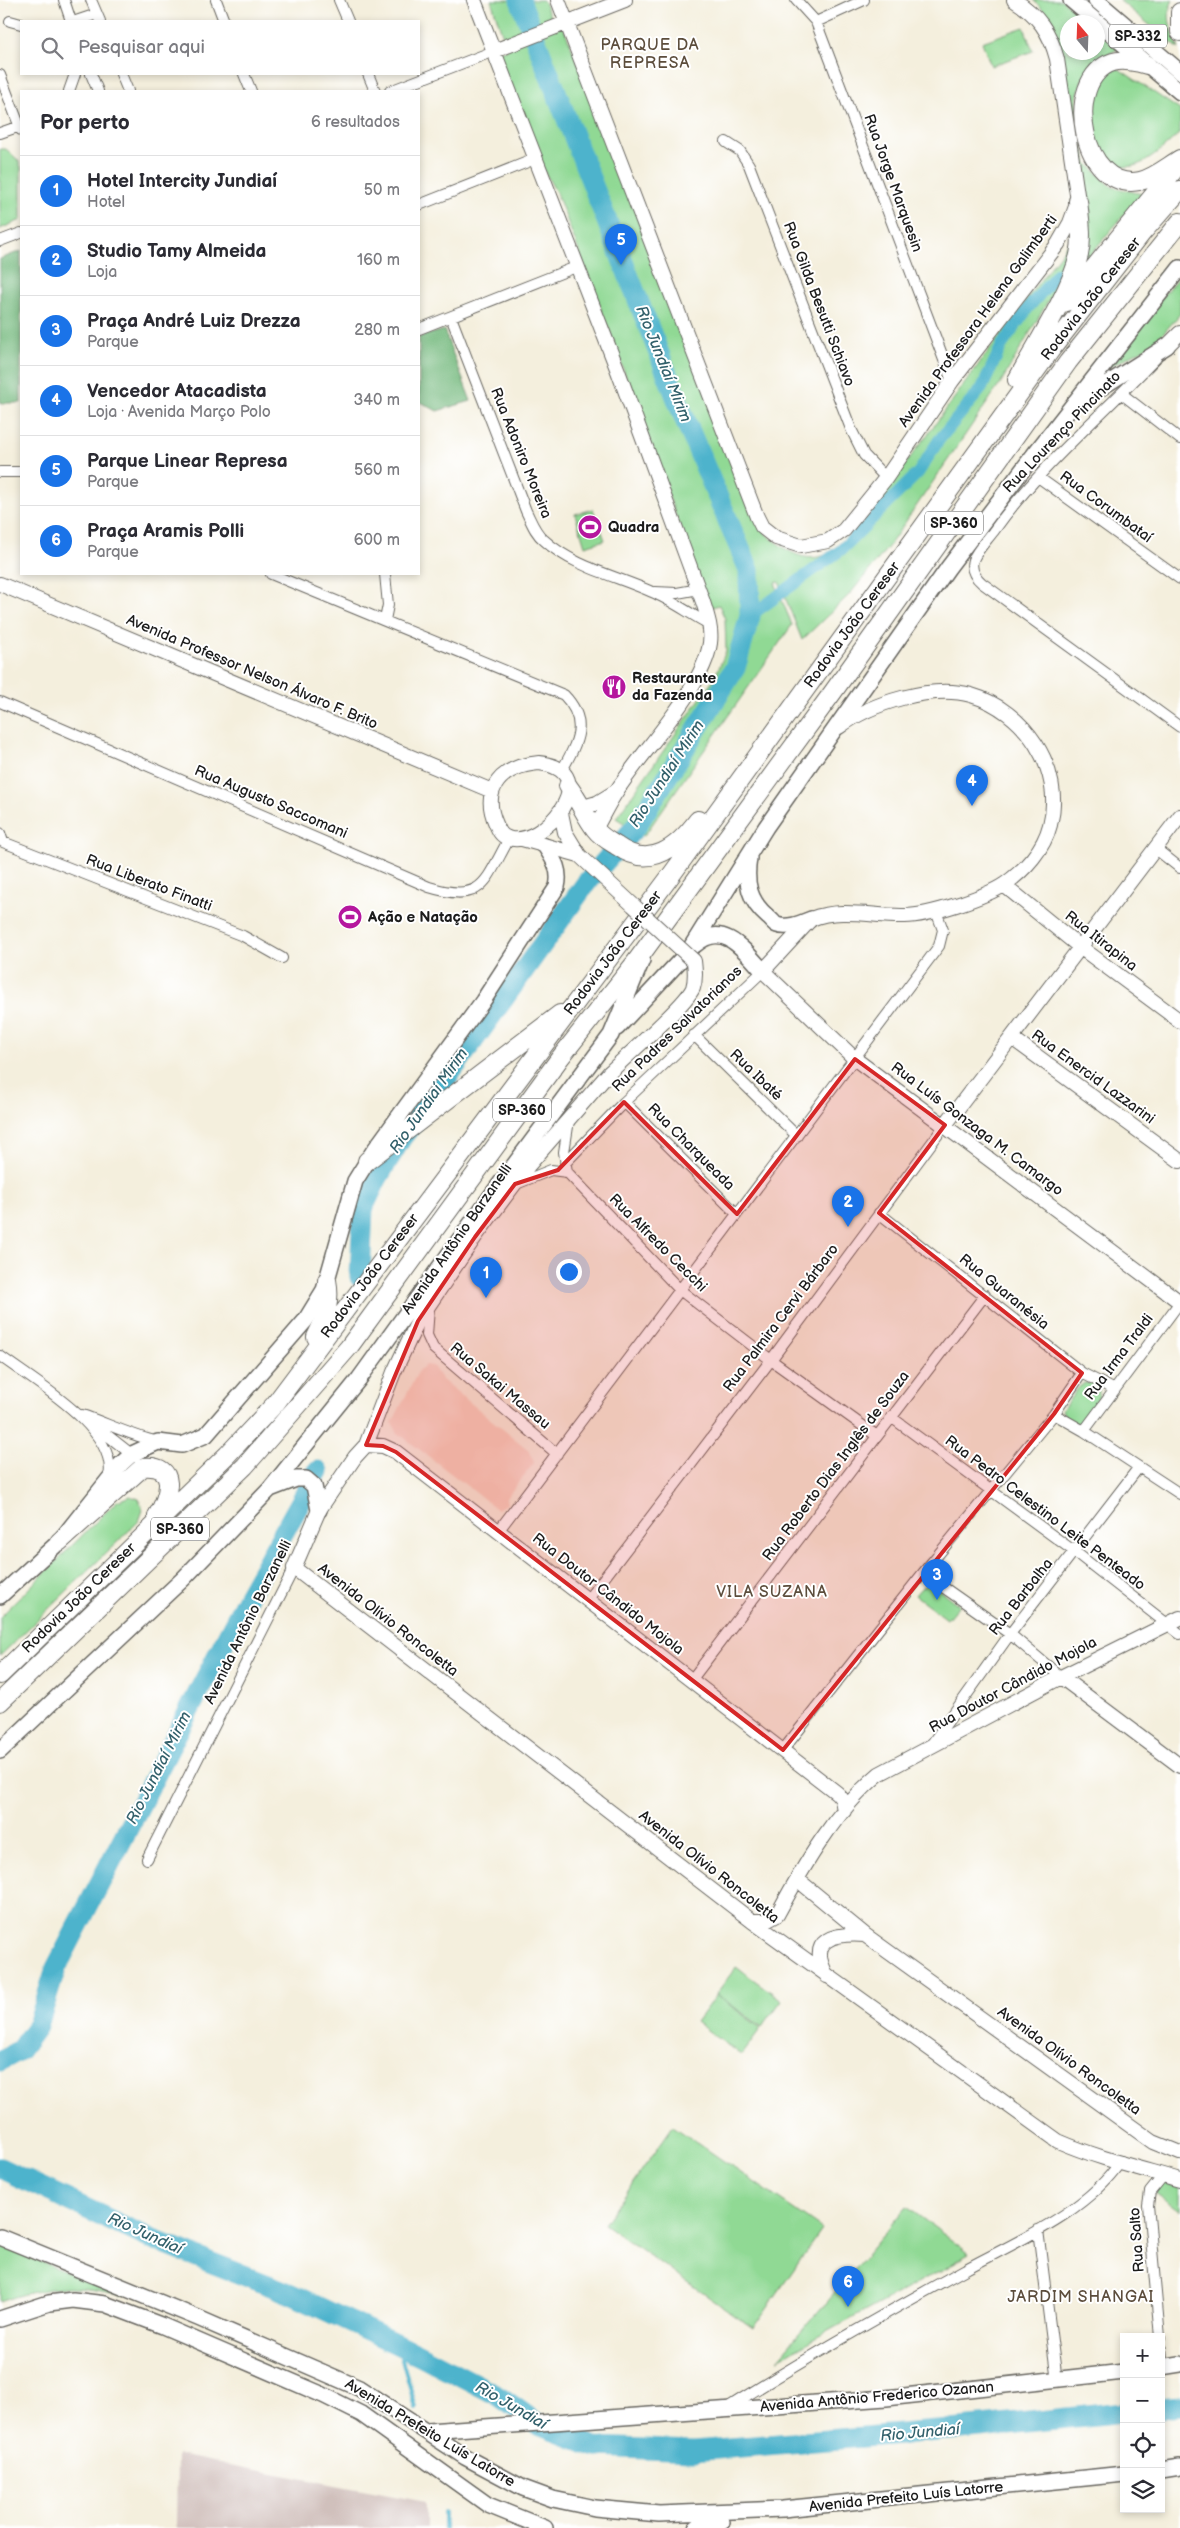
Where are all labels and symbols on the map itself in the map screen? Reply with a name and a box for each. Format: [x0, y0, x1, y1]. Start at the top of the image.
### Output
north arrow [1060, 15, 1105, 60]
road number: SP-332 [1109, 24, 1167, 48]
district label: PARQUE DA REPRESA [600, 36, 700, 73]
street label: Rua Jorge Marquesin [859, 111, 927, 255]
street label: Avenida Professora Helena Galimberti [894, 211, 1062, 431]
street label: Rua Gilda Besutti Schiavo [779, 219, 859, 389]
pin: 5 [605, 224, 637, 265]
street label: Rodovia João Cereser [1037, 233, 1145, 364]
water label: Rio Jundiaí Mirim [631, 303, 695, 425]
street label: Rua Lourenço Pincinato [999, 367, 1125, 497]
street label: Rua Adoniro Moreira [486, 385, 556, 521]
street label: Rua Corumbataí [1056, 467, 1157, 547]
road number: SP-360 [925, 512, 983, 534]
sports icon: Quadra [577, 514, 603, 540]
place label: Quadra [608, 518, 659, 537]
street label: Rodovia João Cereser [800, 558, 904, 692]
street label: Avenida Professor Nelson Álvaro F. Brito [124, 610, 380, 734]
place label: Restaurante da Fazenda [632, 669, 716, 705]
restaurant icon: Restaurante da Fazenda [601, 674, 627, 700]
water label: Rio Jundiaí Mirim [625, 717, 709, 831]
street label: Rua Augusto Saccomani [191, 761, 351, 843]
pin: 4 [956, 765, 988, 806]
street label: Rua Liberato Finatti [83, 850, 215, 916]
street label: Rodovia João Cereser [560, 886, 666, 1019]
sports icon: Ação e Natação [337, 904, 363, 930]
street label: Rua Itirapina [1061, 907, 1141, 975]
place label: Ação e Natação [367, 908, 478, 927]
street label: Rua Padres Salvatorianos [608, 961, 746, 1096]
street label: Rua Enercid Lazzarini [1027, 1026, 1159, 1128]
water label: Rio Jundiaí Mirim [386, 1045, 472, 1157]
street label: Rua Ibaté [726, 1045, 786, 1105]
street label: Rua Luís Gonzaga M. Camargo [887, 1058, 1067, 1200]
road number: SP-360 [493, 1098, 551, 1122]
street label: Rua Charqueada [643, 1099, 739, 1195]
street label: Avenida Antônio Barzanelli [398, 1160, 516, 1318]
pin: 2 [832, 1186, 864, 1227]
street label: Rua Alfredo Cecchi [605, 1190, 711, 1296]
street label: Rodovia João Cereser [317, 1209, 423, 1342]
street label: Rua Palmira Cervi Bárbaro [719, 1240, 843, 1396]
street label: Rua Guaranésia [955, 1250, 1053, 1334]
pin: 1 [470, 1257, 502, 1298]
your location [556, 1259, 582, 1285]
street label: Rua Irma Traldi [1080, 1310, 1158, 1404]
street label: Rua Sakai Massau [446, 1339, 554, 1433]
street label: Rua Roberto Dias Inglês de Souza [758, 1367, 914, 1565]
street label: Rua Pedro Celestino Leite Penteado [941, 1431, 1149, 1595]
road number: SP-360 [151, 1518, 209, 1540]
street label: Rua Doutor Cândido Mojola [528, 1529, 688, 1659]
street label: Avenida Antônio Barzanelli [200, 1537, 296, 1707]
street label: Rodovia João Cereser [18, 1538, 140, 1657]
street label: Rua Barbalha [985, 1555, 1057, 1639]
street label: Avenida Olívio Roncoletta [314, 1559, 462, 1681]
pin: 3 [921, 1559, 953, 1600]
district label: VILA SUZANA [716, 1583, 828, 1602]
street label: Rua Doutor Cândido Mojola [926, 1633, 1100, 1737]
water label: Rio Jundiaí Mirim [122, 1709, 196, 1827]
street label: Avenida Olívio Roncoletta [635, 1806, 783, 1928]
street label: Avenida Olívio Roncoletta [993, 2002, 1145, 2120]
street label: Rua Salto [1125, 2207, 1149, 2273]
water label: Rio Jundiaí [105, 2209, 187, 2260]
pin: 6 [832, 2266, 864, 2307]
district label: JARDIM SHANGAI [1008, 2288, 1154, 2307]
street label: Avenida Prefeito Luís Latorre [341, 2375, 519, 2491]
street label: Avenida Antônio Frederico Ozanan [759, 2377, 995, 2417]
water label: Rio Jundiaí [472, 2378, 552, 2435]
water label: Rio Jundiaí [880, 2420, 963, 2446]
street label: Avenida Prefeito Luís Latorre [808, 2477, 1004, 2517]

